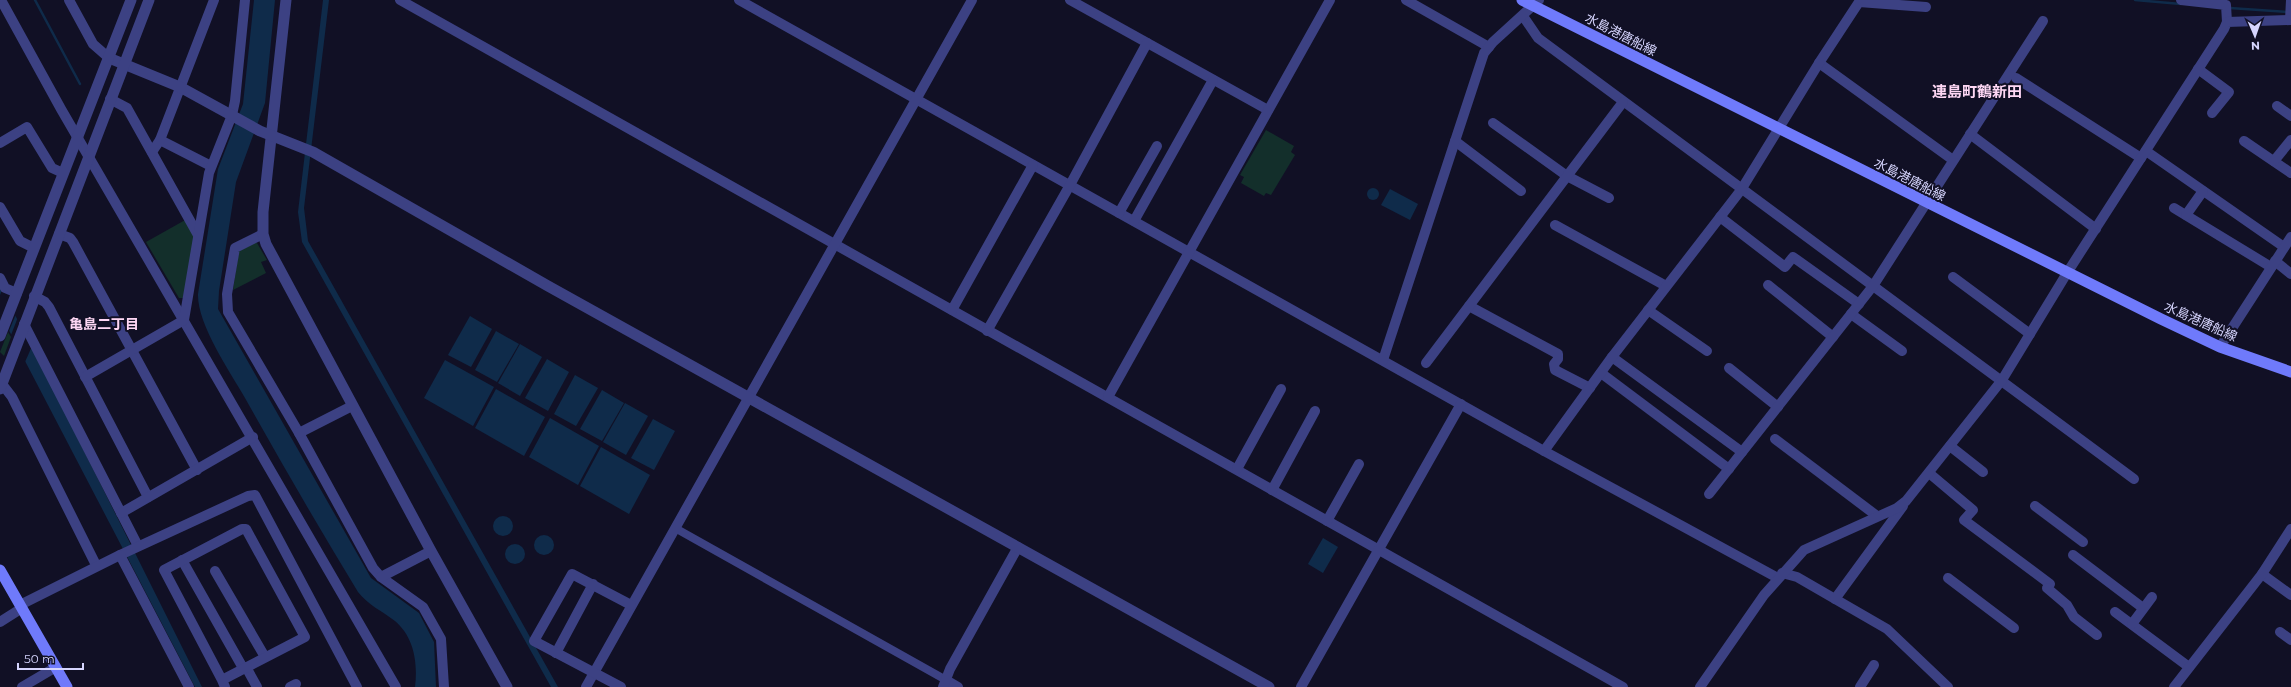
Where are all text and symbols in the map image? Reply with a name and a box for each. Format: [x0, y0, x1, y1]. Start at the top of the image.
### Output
street label: 水島港唐船線 [1583, 9, 1659, 59]
north arrow [2235, 16, 2275, 56]
text: N [2251, 39, 2260, 53]
district label: 連島町鶴新田 [1932, 82, 2022, 101]
street label: 水島港唐船線 [1872, 154, 1948, 204]
street label: 水島港唐船線 [2162, 298, 2240, 344]
district label: 亀島二丁目 [69, 315, 139, 333]
scale bar [18, 645, 83, 671]
text: 50 m [24, 651, 55, 666]

